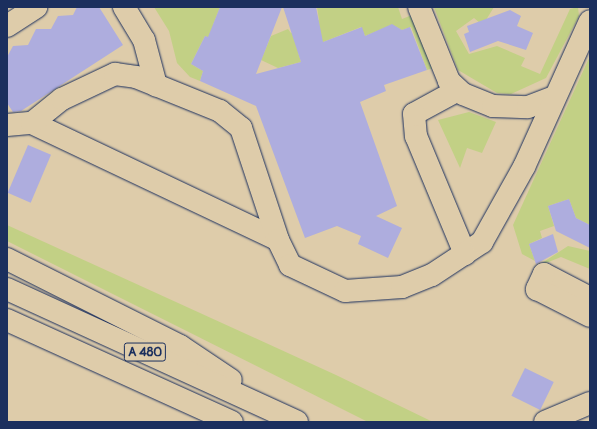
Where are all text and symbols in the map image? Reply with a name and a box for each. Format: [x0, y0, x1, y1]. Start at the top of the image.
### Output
road number: A 480 [123, 341, 167, 363]

